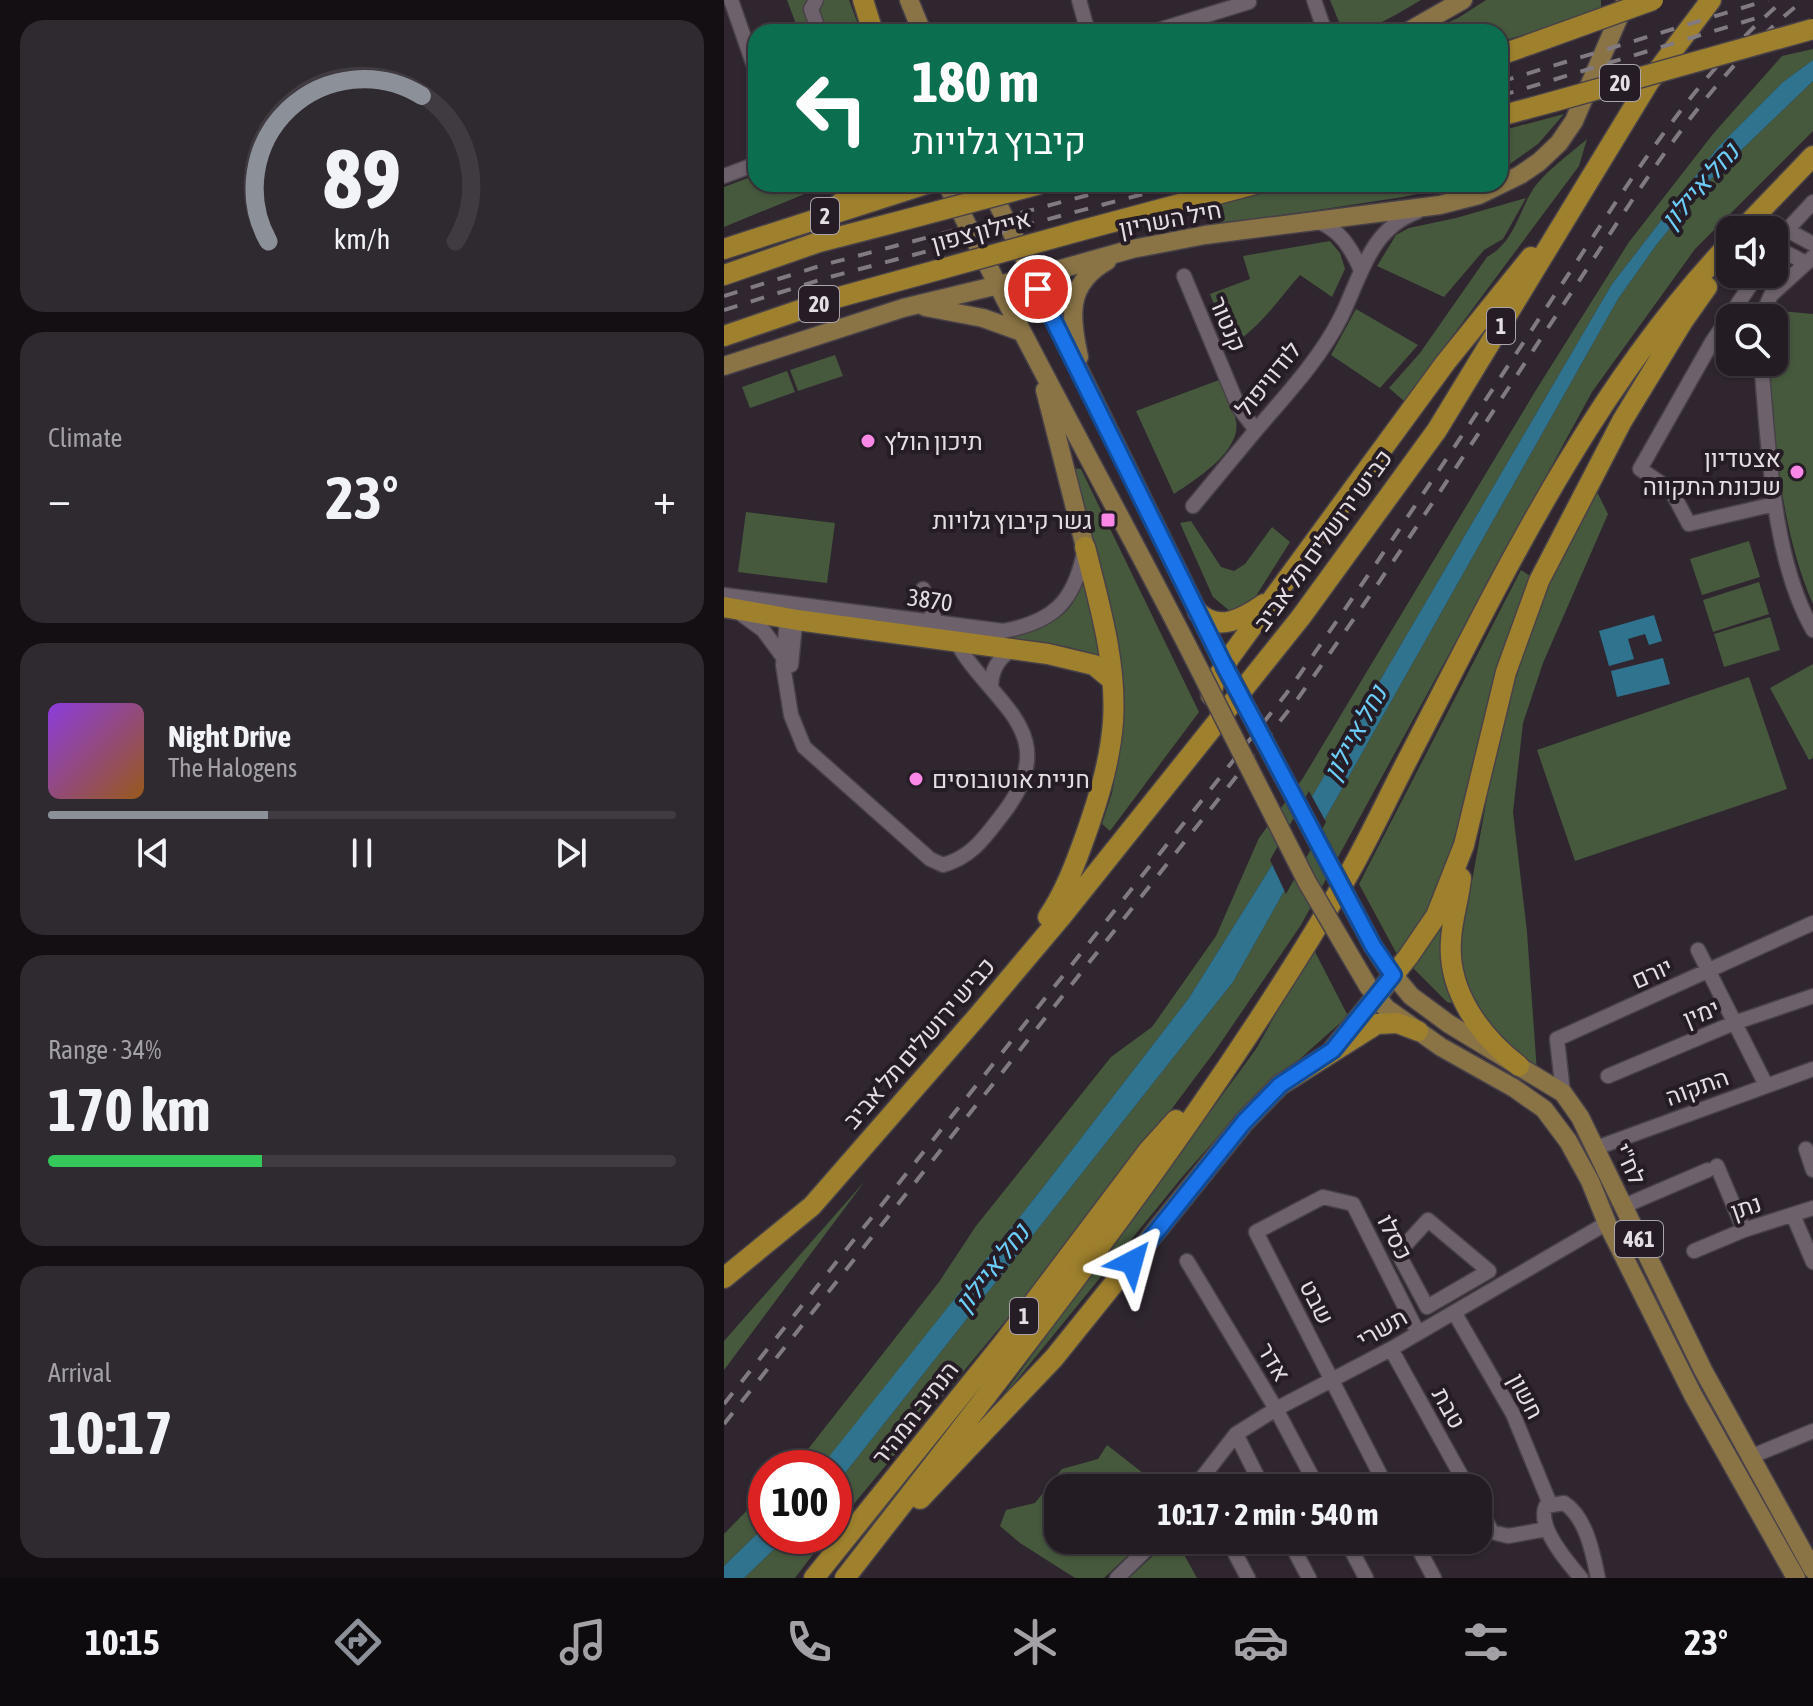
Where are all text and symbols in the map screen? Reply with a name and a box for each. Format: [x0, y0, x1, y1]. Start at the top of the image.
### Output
text: 180 m [912, 50, 1039, 114]
icon: left [780, 56, 884, 160]
road number: 20 [1600, 65, 1640, 101]
text: קיבוץ גלויות [912, 120, 1086, 162]
text: 89 [323, 129, 401, 225]
water label: נחל איילון [1655, 136, 1746, 235]
street label: חיל השריון [1117, 196, 1223, 242]
road number: 2 [811, 198, 839, 234]
street label: איילון צפון [928, 205, 1034, 257]
map controls [1716, 216, 1788, 376]
button: sound [1716, 216, 1788, 288]
text: km/h [334, 222, 390, 255]
pin [1004, 255, 1072, 323]
icon: arrive [1016, 267, 1060, 311]
road number: 20 [799, 286, 839, 322]
street label: קנטור [1204, 292, 1252, 356]
button: search [1716, 304, 1788, 376]
road number: 1 [1487, 308, 1515, 344]
street label: לודוויפול [1230, 336, 1306, 422]
text: Climate [48, 423, 122, 453]
place label: תיכון הולץ [884, 428, 983, 455]
marker: תיכון הולץ [859, 432, 877, 450]
street label: כביש ירושלים תל אביב [1248, 444, 1398, 636]
place label: אצטדיון שכונת התקווה [1643, 445, 1781, 500]
text: 23° [326, 463, 398, 532]
marker: אצטדיון שכונת התקווה [1788, 463, 1806, 481]
text: − [48, 473, 71, 523]
text: + [653, 473, 676, 523]
place label: גשר קיבוץ גלויות [933, 507, 1092, 534]
marker: גשר קיבוץ גלויות [1099, 511, 1117, 529]
street label: 3870 [906, 583, 954, 617]
water label: נחל איילון [1317, 679, 1394, 785]
text: Night Drive [168, 719, 291, 753]
text: The Halogens [168, 753, 297, 783]
place label: חניית אוטובוסים [932, 766, 1090, 793]
marker: חניית אוטובוסים [907, 770, 925, 788]
icon: previous [131, 831, 175, 875]
icon: pause [340, 831, 384, 875]
icon: next [549, 831, 593, 875]
street label: כביש ירושלים תל אביב [838, 952, 1000, 1134]
street label: יורם [1628, 952, 1676, 994]
street label: ימין [1679, 994, 1723, 1032]
text: Range · 34% [48, 1035, 161, 1065]
street label: התקוה [1662, 1063, 1732, 1111]
text: 170 km [48, 1075, 210, 1144]
street label: לח"י [1609, 1139, 1651, 1189]
street label: נתן [1727, 1189, 1765, 1225]
street label: כסלו [1372, 1210, 1418, 1264]
water label: נחל איילון [948, 1217, 1036, 1318]
position arrow [1090, 1220, 1174, 1304]
road number: 461 [1615, 1221, 1663, 1257]
street label: שבט [1294, 1275, 1340, 1329]
road number: 1 [1010, 1298, 1038, 1334]
street label: תשרי [1352, 1303, 1412, 1353]
street label: אדר [1252, 1338, 1296, 1386]
street label: הנתיב המהיר [866, 1356, 964, 1470]
text: Arrival [48, 1358, 112, 1388]
street label: חשון [1503, 1369, 1549, 1423]
street label: טבת [1427, 1383, 1471, 1433]
text: 10:17 [48, 1398, 173, 1467]
speed limit sign: 100 [748, 1450, 852, 1554]
text: 10:17 · 2 min · 540 m [1158, 1497, 1378, 1531]
icon: directions [330, 1614, 386, 1670]
icon: music [555, 1614, 611, 1670]
icon: phone [781, 1614, 837, 1670]
icon: climate [1007, 1614, 1063, 1670]
icon: car [1233, 1614, 1289, 1670]
icon: filters [1458, 1614, 1514, 1670]
text: 10:15 [85, 1621, 160, 1663]
text: 23° [1684, 1621, 1728, 1663]

